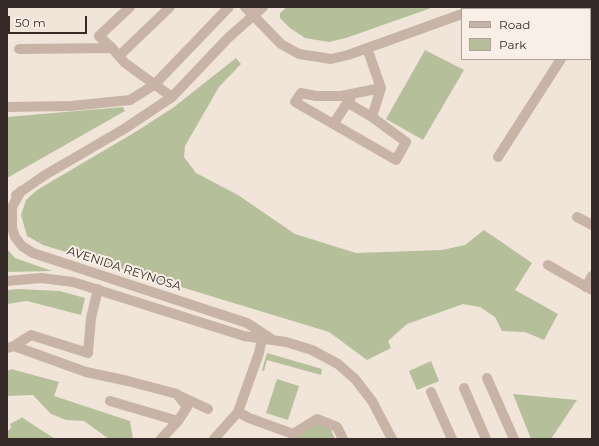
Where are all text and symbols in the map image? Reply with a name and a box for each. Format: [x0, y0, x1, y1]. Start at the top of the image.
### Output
scale bar [10, 8, 89, 34]
legend [461, 8, 591, 60]
text: 50 m [15, 15, 46, 30]
text: Road [499, 17, 530, 32]
text: Park [499, 37, 526, 52]
street label: AVENIDA REYNOSA [65, 244, 183, 294]

